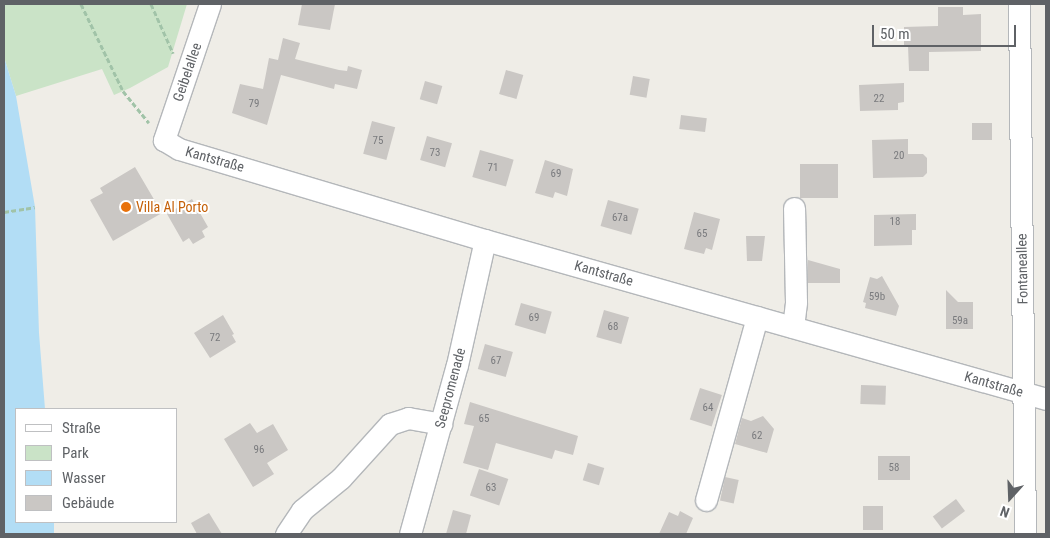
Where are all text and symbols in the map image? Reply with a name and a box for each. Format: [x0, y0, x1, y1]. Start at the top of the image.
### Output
scale bar [875, 15, 1019, 47]
text: 50 m [880, 25, 910, 43]
street label: Geibelallee [169, 40, 205, 104]
house number: 22 [874, 92, 884, 106]
house number: 79 [249, 97, 259, 111]
house number: 75 [373, 134, 383, 148]
street label: Kantstraße [184, 143, 246, 175]
house number: 73 [430, 146, 440, 160]
house number: 20 [894, 149, 904, 163]
house number: 71 [488, 161, 498, 175]
house number: 69 [551, 167, 561, 181]
place label: Villa Al Porto [136, 199, 208, 215]
marker: Villa Al Porto [120, 201, 132, 213]
house number: 67a [612, 211, 628, 225]
house number: 18 [890, 215, 900, 229]
house number: 65 [697, 227, 707, 241]
street label: Fontaneallee [1013, 233, 1031, 305]
street label: Kantstraße [573, 257, 635, 289]
house number: 59b [869, 290, 885, 304]
house number: 69 [529, 311, 539, 325]
house number: 59a [952, 314, 968, 328]
house number: 68 [608, 320, 618, 334]
house number: 72 [210, 331, 220, 345]
street label: Seepromenade [431, 346, 469, 430]
house number: 67 [491, 354, 501, 368]
street label: Kantstraße [963, 368, 1025, 400]
house number: 64 [703, 401, 713, 415]
legend [15, 408, 178, 523]
house number: 65 [479, 412, 489, 426]
text: Straße [62, 419, 101, 437]
house number: 62 [752, 429, 762, 443]
house number: 96 [254, 443, 264, 457]
text: Park [62, 444, 89, 462]
house number: 58 [889, 461, 899, 475]
text: Wasser [62, 469, 106, 487]
north arrow [985, 473, 1035, 523]
house number: 63 [486, 481, 496, 495]
text: Gebäude [62, 494, 114, 512]
text: N [998, 503, 1012, 521]

